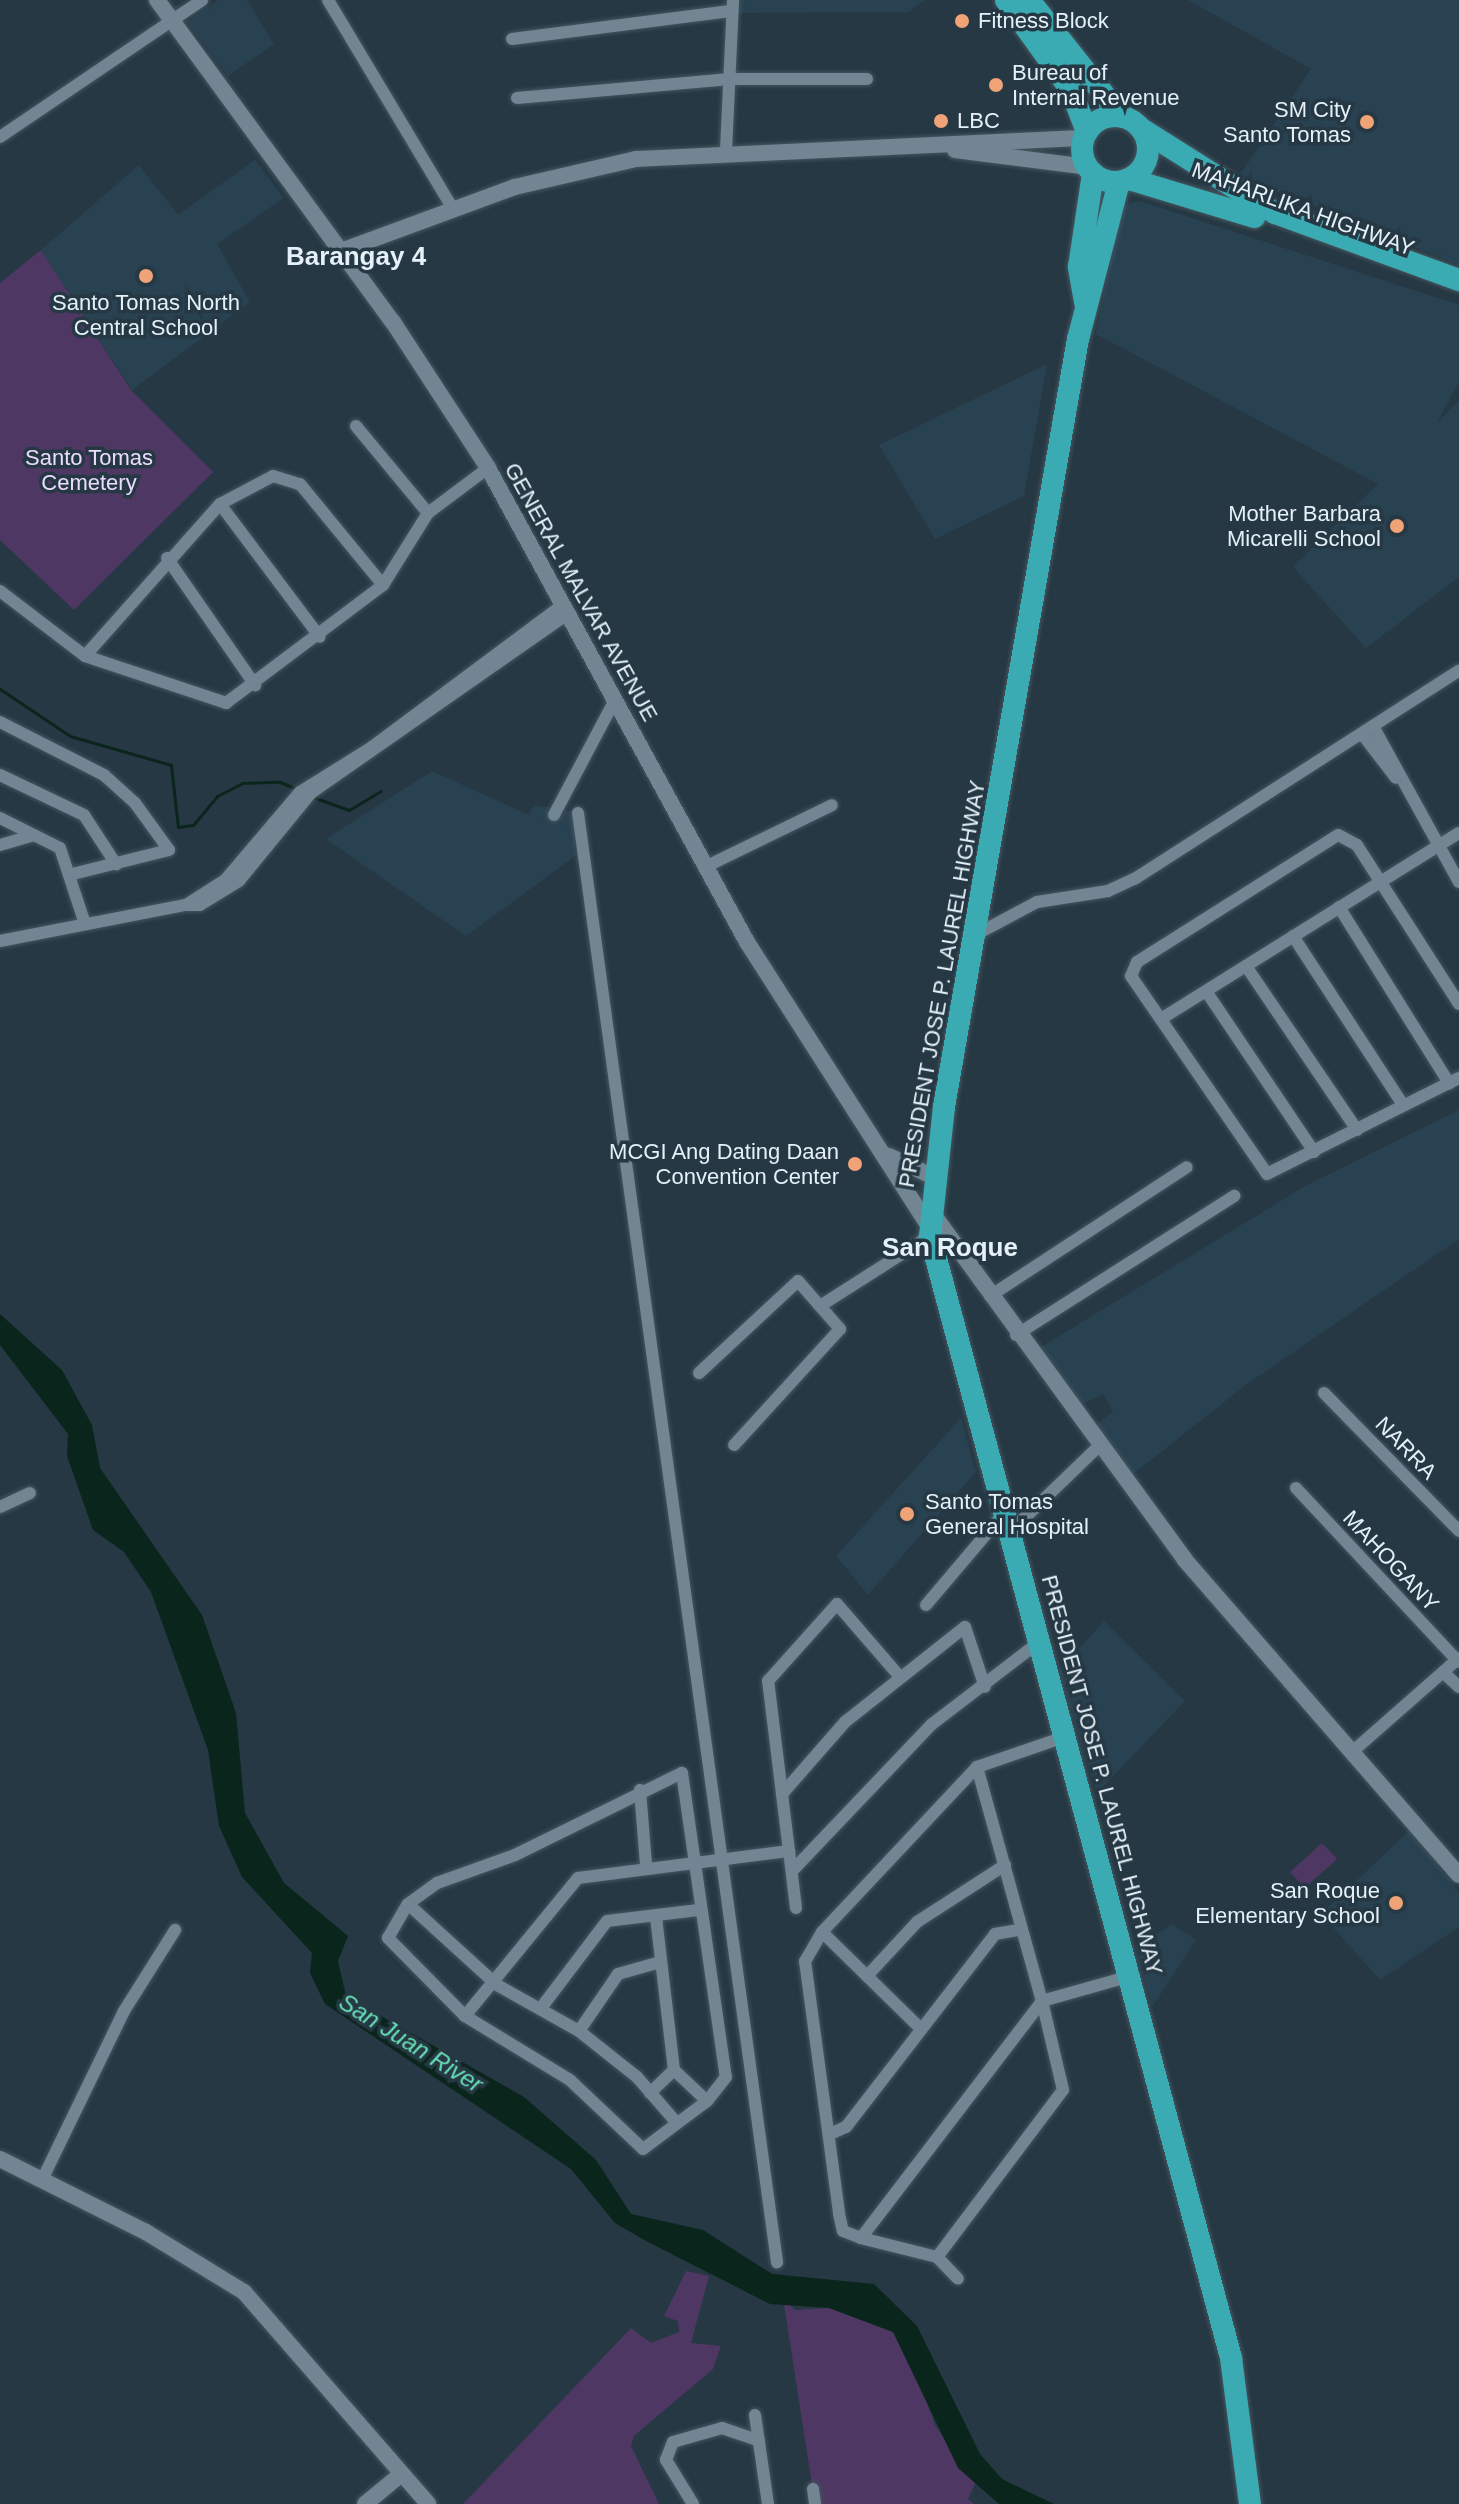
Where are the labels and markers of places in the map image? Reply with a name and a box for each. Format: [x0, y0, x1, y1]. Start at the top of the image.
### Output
place label: Fitness Block [978, 8, 1109, 34]
marker: Fitness Block [953, 12, 971, 30]
place label: Bureau of Internal Revenue [1012, 59, 1180, 110]
marker: Bureau of Internal Revenue [987, 76, 1005, 94]
place label: SM City Santo Tomas [1223, 96, 1351, 148]
place label: LBC [957, 108, 1000, 134]
marker: LBC [932, 112, 950, 130]
marker: SM City Santo Tomas [1358, 113, 1376, 131]
marker: Santo Tomas North Central School [137, 267, 155, 285]
place label: Santo Tomas North Central School [52, 289, 240, 340]
place label: Mother Barbara Micarelli School [1227, 500, 1381, 552]
marker: Mother Barbara Micarelli School [1388, 517, 1406, 535]
place label: MCGI Ang Dating Daan Convention Center [608, 1138, 839, 1190]
marker: MCGI Ang Dating Daan Convention Center [846, 1155, 864, 1173]
place label: Santo Tomas General Hospital [925, 1488, 1089, 1540]
marker: Santo Tomas General Hospital [896, 1503, 918, 1525]
place label: San Roque Elementary School [1195, 1877, 1380, 1928]
marker: San Roque Elementary School [1387, 1894, 1405, 1912]

